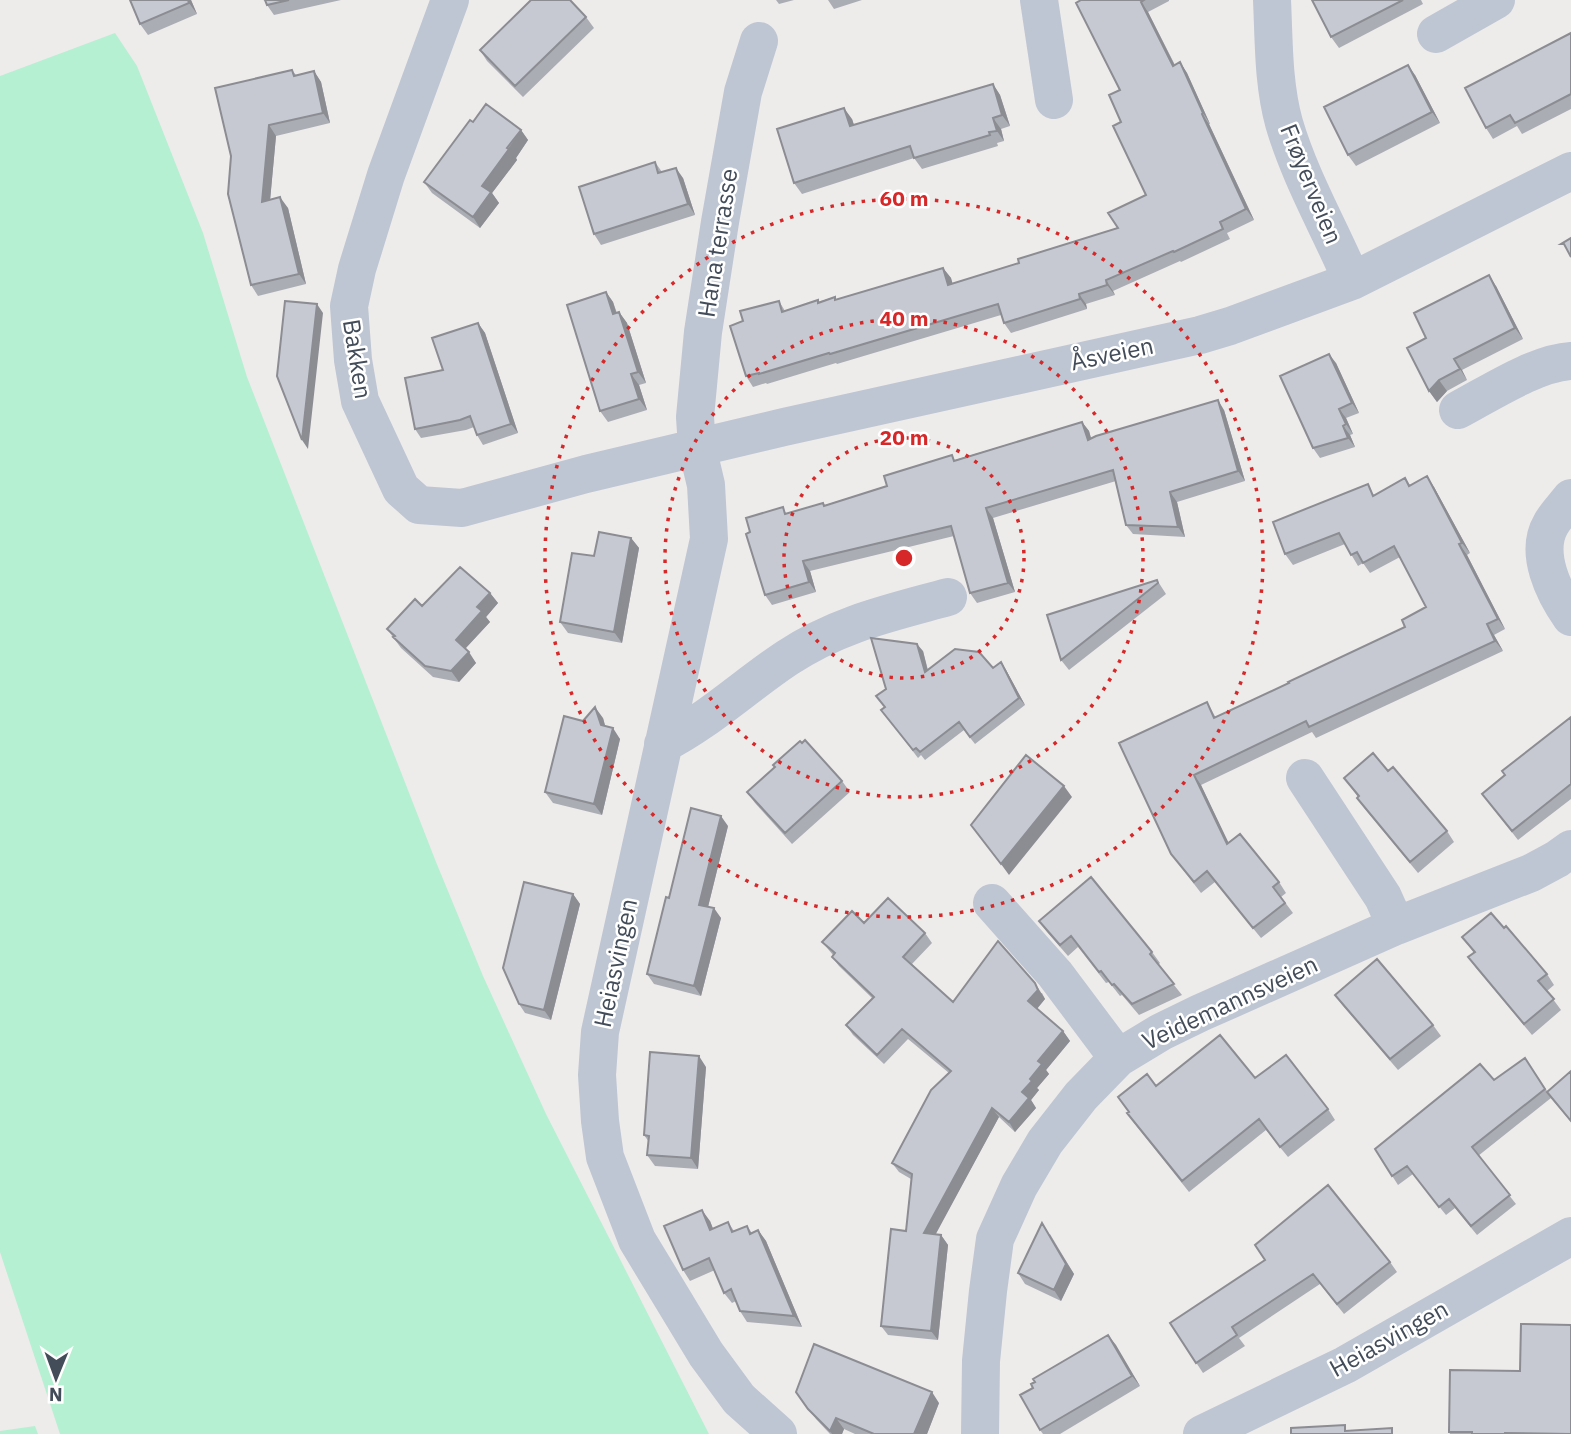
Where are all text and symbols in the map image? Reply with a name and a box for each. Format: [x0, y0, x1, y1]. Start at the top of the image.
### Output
street label: Frøyerveien [1273, 119, 1351, 248]
street label: Hana terrasse [689, 166, 745, 320]
text: 60 m [880, 184, 928, 212]
text: 40 m [880, 304, 928, 332]
street label: Bakken [336, 317, 380, 401]
street label: Åsveien [1067, 329, 1156, 377]
text: 20 m [880, 423, 928, 451]
centre of rings [892, 546, 916, 570]
street label: Heiasvingen [586, 895, 644, 1030]
street label: Veidemannsveien [1137, 947, 1323, 1057]
street label: Heiasvingen [1323, 1292, 1454, 1384]
north arrow [21, 1343, 91, 1413]
text: N [49, 1383, 63, 1407]

